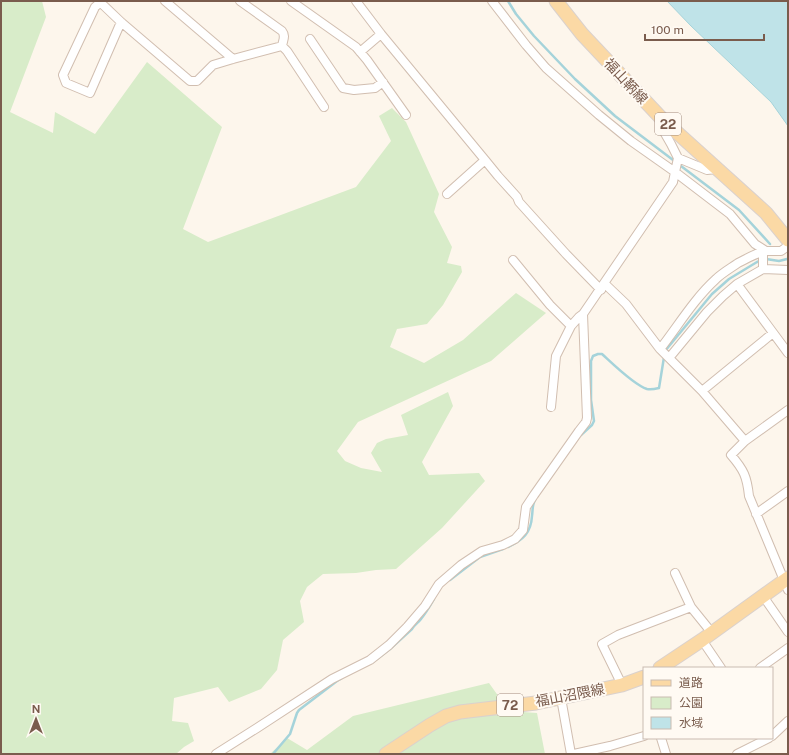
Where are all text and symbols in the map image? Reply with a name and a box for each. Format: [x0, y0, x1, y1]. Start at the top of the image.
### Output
scale bar [645, 16, 764, 42]
text: 100 m [651, 23, 684, 37]
street label: 福山鞆線 [601, 55, 651, 107]
road number: 22 [655, 113, 681, 135]
legend [643, 667, 773, 739]
text: 道路 [679, 676, 703, 690]
street label: 福山沼隈線 [534, 680, 606, 710]
road number: 72 [497, 694, 523, 716]
text: 公園 [679, 696, 703, 710]
north arrow [16, 699, 56, 739]
text: N [32, 703, 40, 715]
text: 水域 [679, 716, 703, 730]

